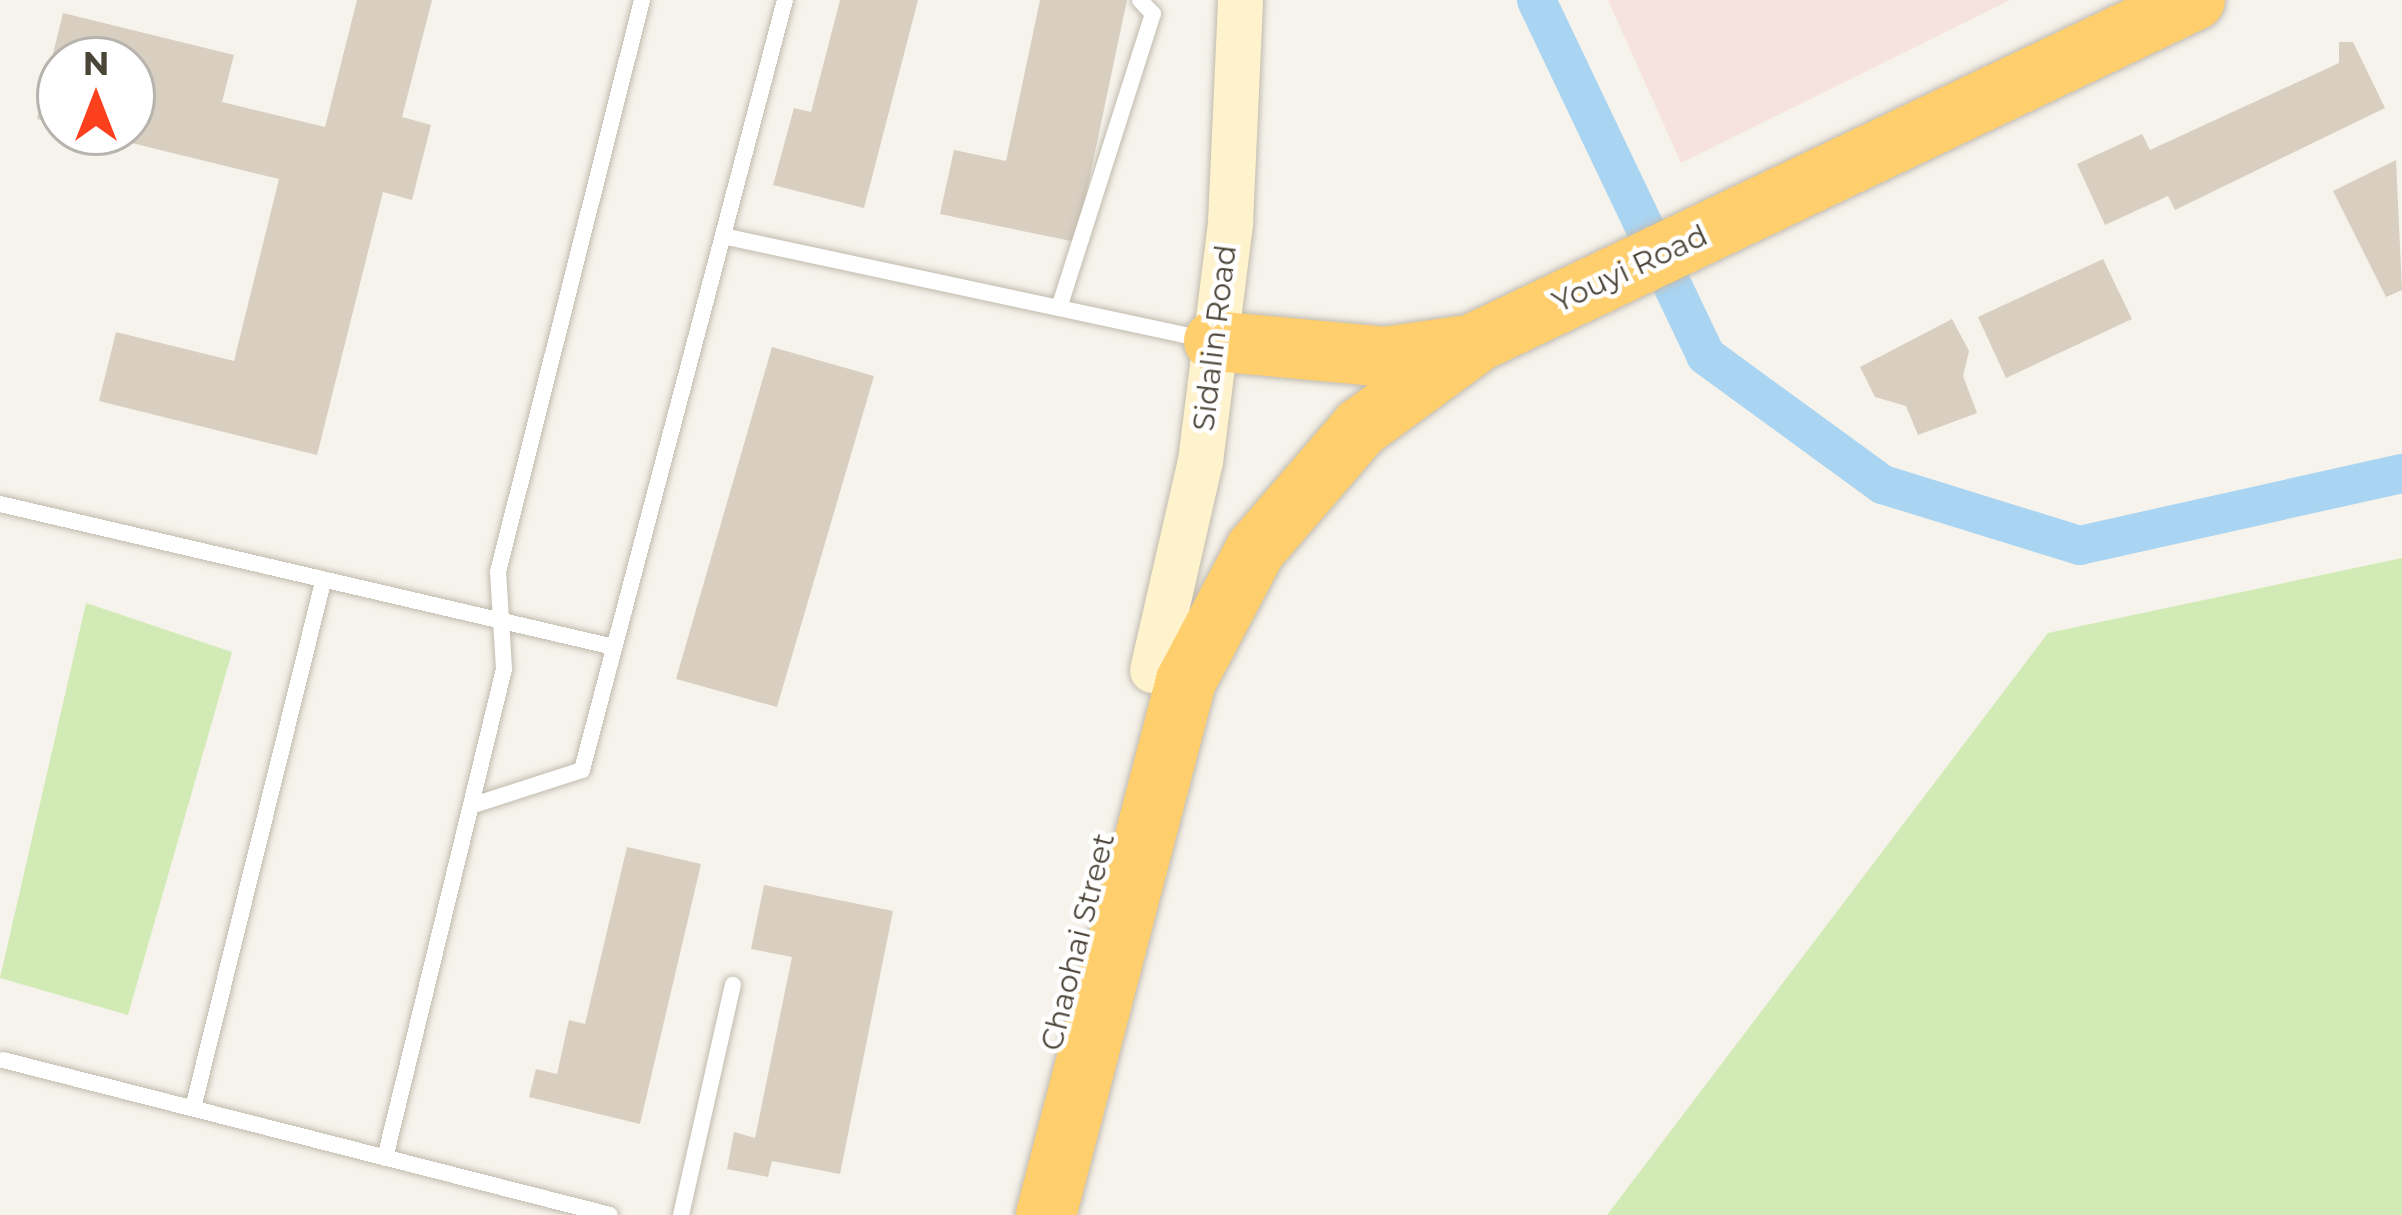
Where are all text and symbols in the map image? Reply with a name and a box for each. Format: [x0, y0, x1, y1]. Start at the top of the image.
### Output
north arrow [36, 36, 156, 156]
text: N [83, 43, 109, 83]
street label: Youyi Road [1547, 217, 1713, 321]
street label: Sidalin Road [1186, 243, 1244, 433]
street label: Chaohai Street [1034, 830, 1122, 1054]

